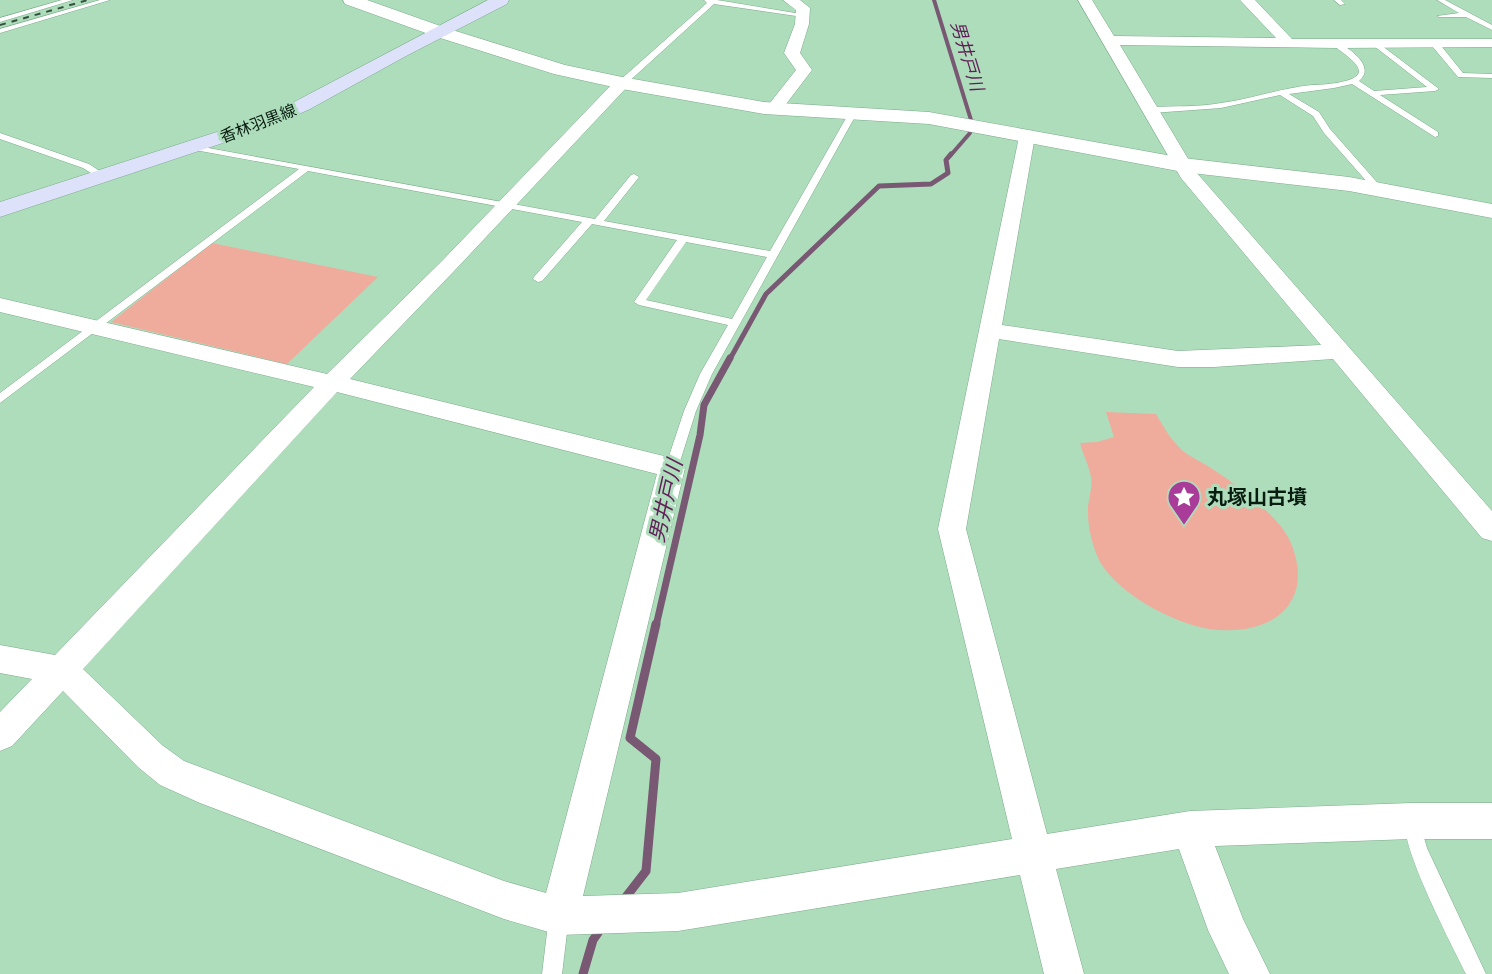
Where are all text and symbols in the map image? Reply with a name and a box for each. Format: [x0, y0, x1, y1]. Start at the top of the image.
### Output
water label: 男井戸川 [947, 18, 990, 95]
street label: 香林羽黒線 [217, 99, 299, 146]
water label: 男井戸川 [643, 455, 687, 544]
place icon: 丸塚山古墳 [1166, 479, 1202, 526]
place label: 丸塚山古墳 [1207, 484, 1307, 508]

